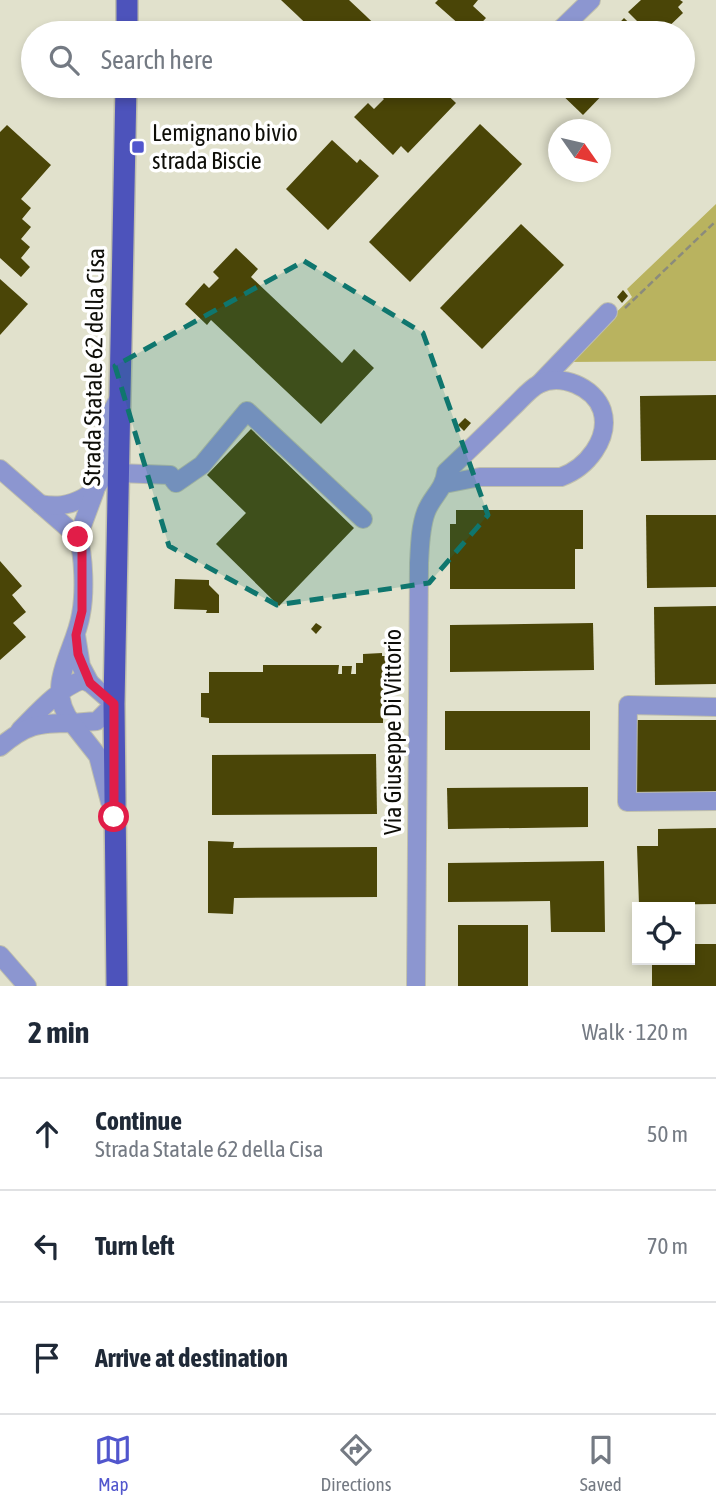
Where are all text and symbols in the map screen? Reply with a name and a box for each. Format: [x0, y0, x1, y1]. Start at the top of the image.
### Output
search box [21, 21, 695, 98]
icon: search [45, 41, 83, 79]
text: Search here [101, 45, 213, 75]
place label: Lemignano bivio strada Biscie [152, 119, 298, 174]
north arrow [548, 119, 611, 182]
marker: Lemignano bivio strada Biscie [130, 139, 146, 155]
street label: Strada Statale 62 della Cisa [78, 248, 109, 486]
route end [62, 521, 93, 552]
street label: Via Giuseppe Di Vittorio [379, 629, 406, 835]
route start [98, 801, 129, 832]
map controls [632, 902, 695, 965]
button: locate [632, 902, 695, 965]
text: 2 min [28, 1015, 89, 1049]
text: Walk · 120 m [582, 1019, 688, 1045]
text: Continue [95, 1106, 182, 1136]
icon: ahead [28, 1115, 66, 1153]
text: 50 m [647, 1121, 688, 1147]
text: Strada Statale 62 della Cisa [95, 1136, 323, 1162]
icon: left [28, 1227, 66, 1265]
text: Turn left [95, 1231, 175, 1261]
text: 70 m [647, 1233, 688, 1259]
icon: arrive [28, 1339, 66, 1377]
text: Arrive at destination [95, 1343, 288, 1373]
tab: Map [94, 1431, 132, 1495]
tab: Directions [321, 1431, 391, 1495]
tab: Saved [580, 1431, 622, 1495]

